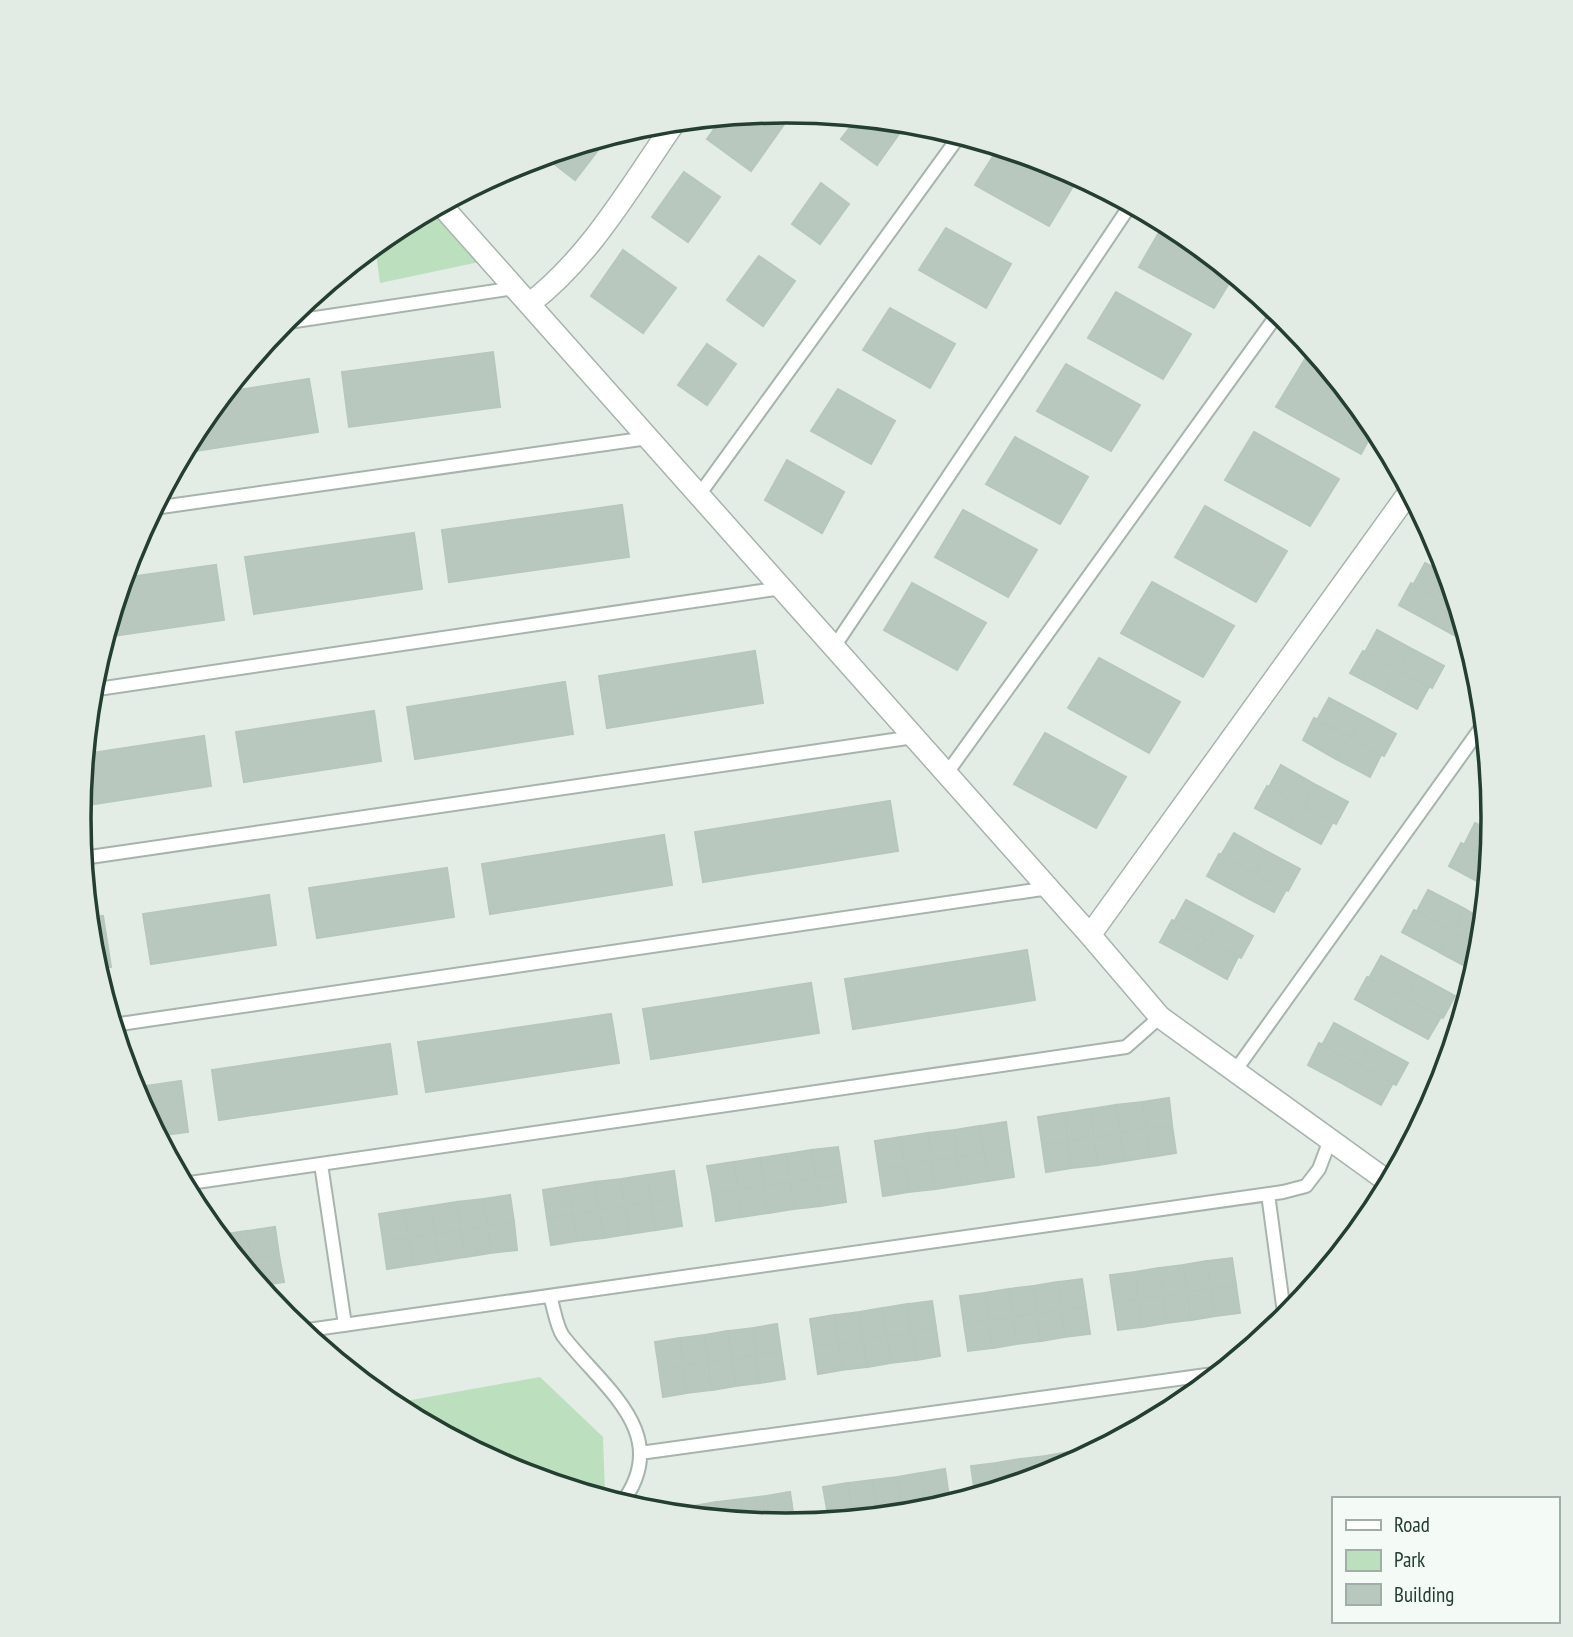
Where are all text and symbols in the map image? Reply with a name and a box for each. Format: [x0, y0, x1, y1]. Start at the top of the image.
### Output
legend [1332, 1497, 1559, 1623]
text: Road [1394, 1511, 1430, 1538]
text: Park [1394, 1546, 1425, 1573]
text: Building [1394, 1581, 1454, 1608]

